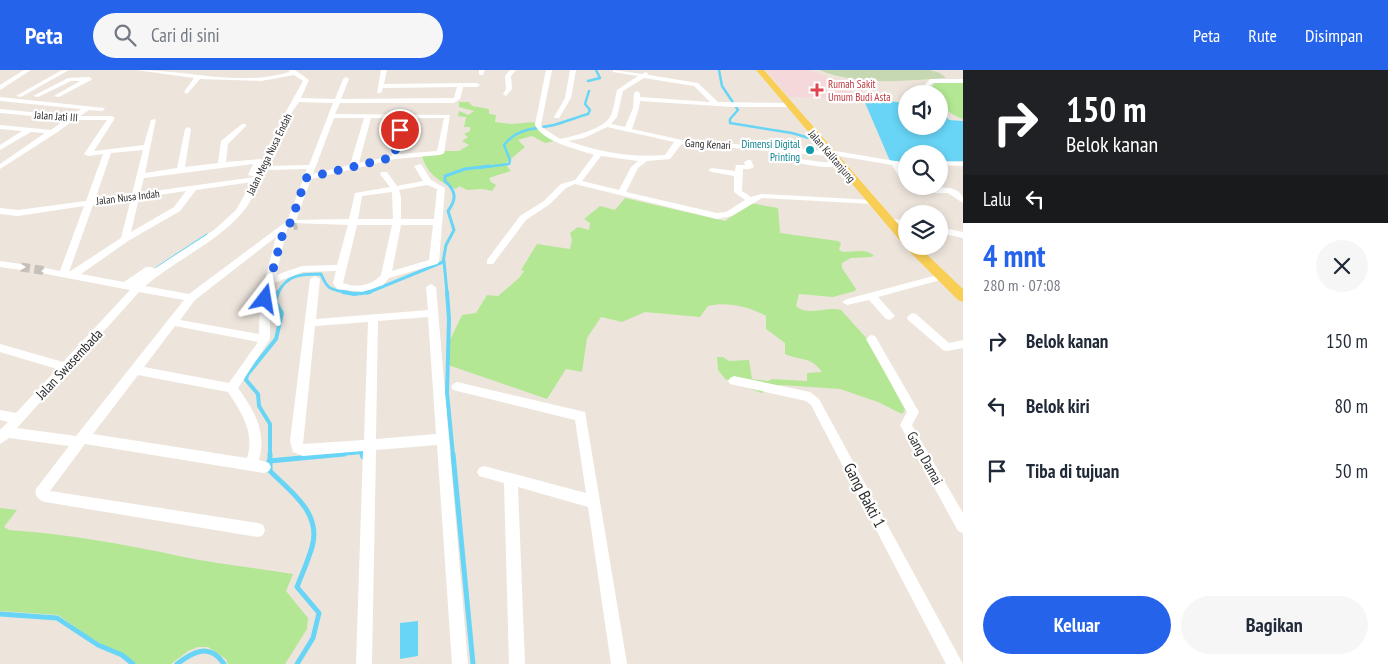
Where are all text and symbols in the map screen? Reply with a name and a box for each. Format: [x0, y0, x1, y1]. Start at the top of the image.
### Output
search box [93, 13, 443, 58]
text: Peta [25, 20, 63, 51]
icon: search [111, 21, 139, 49]
text: Cari di sini [151, 23, 220, 47]
text: Peta [1193, 24, 1220, 47]
text: Rute [1248, 24, 1277, 47]
text: Disimpan [1305, 24, 1363, 47]
place label: Rumah Sakit Umum Budi Asta [828, 77, 891, 104]
marker: Rumah Sakit Umum Budi Asta [810, 83, 824, 97]
map controls [898, 85, 948, 255]
button: sound [898, 85, 948, 135]
text: 150 m [1066, 86, 1147, 132]
icon: right [983, 90, 1048, 155]
street label: Jalan Jati III [33, 107, 78, 125]
pin [379, 109, 421, 151]
street label: Jalan Mega Nusa Endah [243, 111, 295, 198]
icon: arrive [386, 116, 414, 144]
street label: Jalan Kalitanjung [805, 126, 859, 185]
text: Belok kanan [1066, 130, 1158, 158]
street label: Gang Kenari [685, 136, 731, 152]
place label: Dimensi Digital Printing [742, 137, 800, 164]
marker: Dimensi Digital Printing [804, 144, 816, 156]
button: search [898, 145, 948, 195]
icon: left [1021, 185, 1049, 213]
street label: Jalan Nusa Indah [95, 186, 161, 208]
text: Lalu [983, 187, 1011, 211]
button: layers [898, 205, 948, 255]
text: 4 mnt [983, 236, 1046, 275]
button: close [1316, 240, 1368, 292]
position arrow [238, 272, 290, 324]
text: 280 m · 07:08 [983, 275, 1061, 295]
street label: Jalan Swasembada [31, 325, 106, 404]
icon: right [983, 327, 1011, 355]
text: Belok kanan [1026, 329, 1108, 353]
text: 150 m [1326, 329, 1368, 353]
icon: left [983, 392, 1011, 420]
text: Belok kiri [1026, 394, 1090, 418]
text: 80 m [1335, 394, 1368, 418]
street label: Gang Damai [903, 428, 947, 488]
icon: arrive [983, 457, 1011, 485]
street label: Gang Bakti 1 [840, 459, 890, 531]
text: Tiba di tujuan [1026, 459, 1119, 483]
text: 50 m [1335, 459, 1368, 483]
button: Keluar [983, 596, 1171, 654]
button: Bagikan [1181, 596, 1368, 654]

